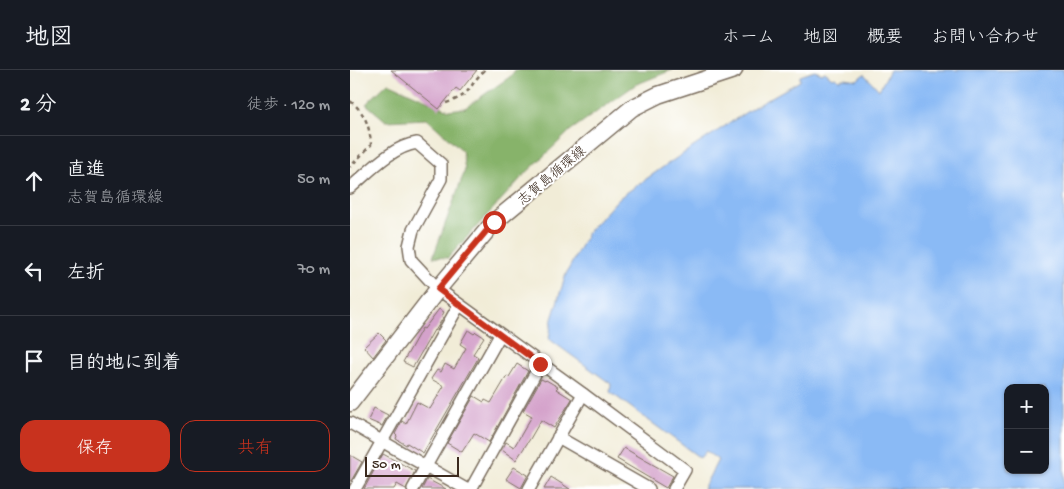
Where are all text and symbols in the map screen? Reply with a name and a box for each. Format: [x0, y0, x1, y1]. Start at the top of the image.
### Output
text: 地図 [25, 25, 73, 54]
text: ホーム [722, 28, 775, 49]
text: 地図 [803, 28, 839, 49]
text: 概要 [867, 28, 903, 49]
text: お問い合わせ [931, 28, 1039, 49]
text: 2 分 [20, 94, 56, 119]
text: 徒歩 · 120 m [247, 97, 330, 116]
street label: 志賀島循環線 [515, 143, 590, 210]
text: 直進 [67, 160, 105, 183]
icon: ahead [20, 167, 48, 195]
text: 50 m [297, 171, 330, 190]
text: 志賀島循環線 [67, 190, 163, 209]
route start [483, 211, 506, 234]
icon: left [20, 257, 48, 285]
text: 70 m [297, 261, 330, 280]
text: 左折 [67, 263, 105, 286]
icon: arrive [20, 347, 48, 375]
text: 目的地に到着 [67, 353, 181, 376]
route end [529, 353, 552, 376]
map controls [1004, 384, 1049, 474]
button: + [1004, 384, 1049, 429]
button: 保存 [20, 420, 170, 472]
button: 共有 [180, 420, 330, 472]
button: − [1004, 429, 1049, 474]
scale bar [365, 454, 459, 477]
text: 50 m [372, 457, 401, 474]

